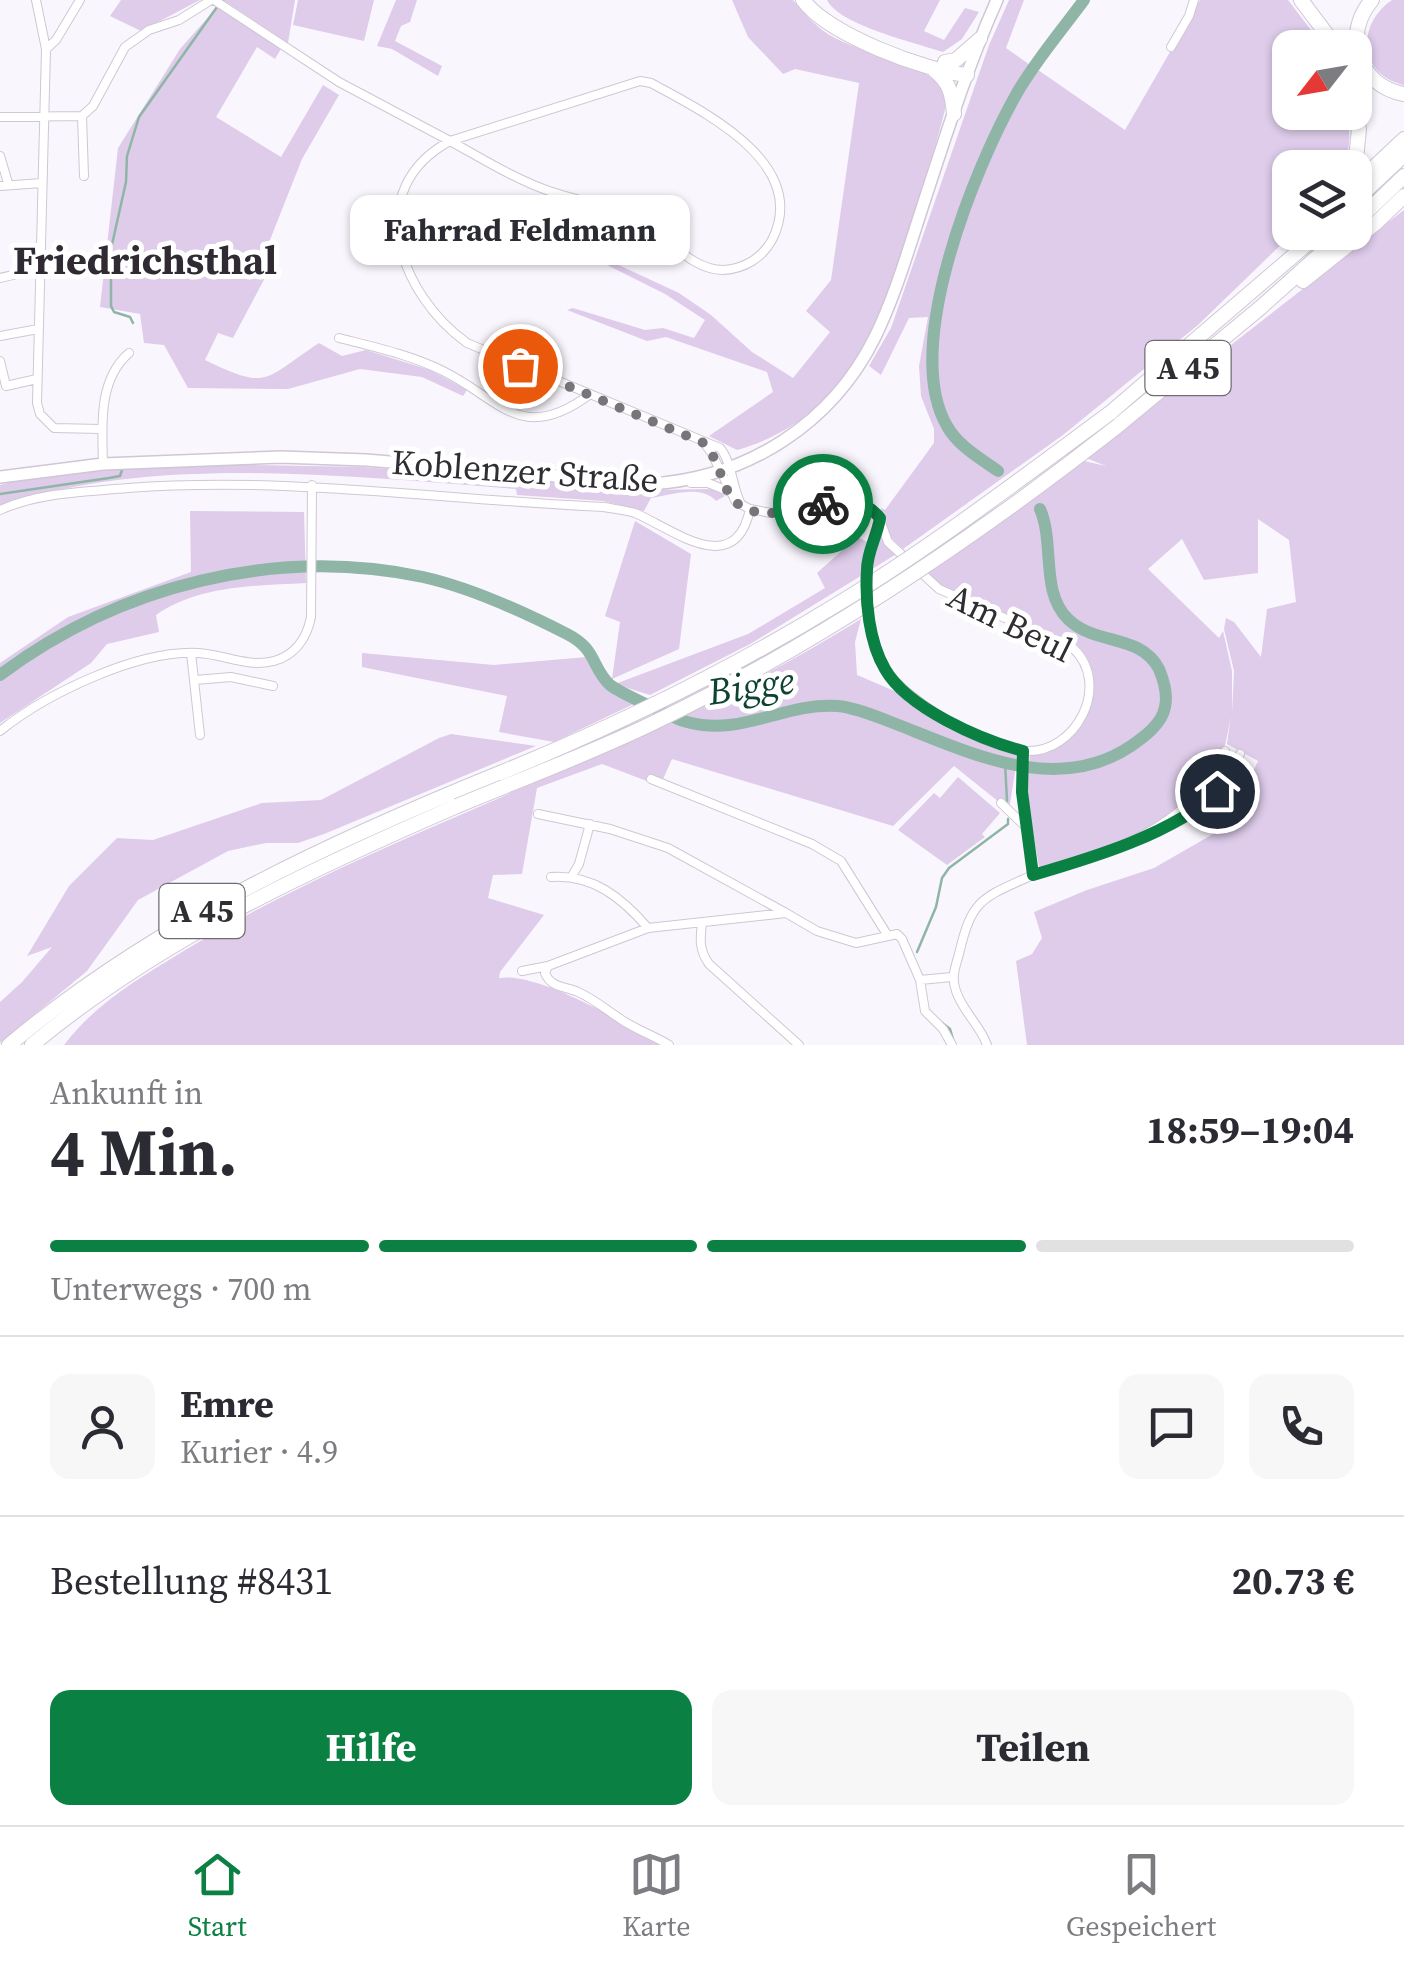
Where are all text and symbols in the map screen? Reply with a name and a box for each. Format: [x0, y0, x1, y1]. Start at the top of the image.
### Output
north arrow [1272, 30, 1372, 130]
map controls [1272, 30, 1372, 250]
button: layers [1272, 150, 1372, 250]
callout: Fahrrad Feldmann [350, 196, 690, 266]
text: Fahrrad Feldmann [384, 208, 656, 252]
district label: Friedrichsthal [13, 233, 277, 287]
pin [478, 324, 563, 409]
icon: bag [493, 339, 548, 394]
road number: A 45 [1146, 341, 1230, 395]
street label: Koblenzer Straße [390, 438, 660, 504]
courier [773, 454, 873, 554]
icon: bike [796, 477, 851, 532]
street label: Am Beul [939, 572, 1081, 674]
water label: Bigge [704, 654, 798, 718]
pin [1175, 749, 1260, 834]
icon: home [1190, 764, 1245, 819]
road number: A 45 [160, 884, 244, 938]
text: Ankunft in [50, 1071, 203, 1115]
text: 18:59–19:04 [1146, 1104, 1354, 1156]
text: 4 Min. [50, 1108, 237, 1197]
text: Unterwegs · 700 m [50, 1267, 312, 1311]
button: person [50, 1374, 155, 1479]
button: chat [1119, 1374, 1224, 1479]
button: phone [1249, 1374, 1354, 1479]
text: Emre [180, 1378, 274, 1430]
text: Kurier · 4.9 [180, 1430, 338, 1474]
text: Bestellung #8431 [50, 1555, 333, 1607]
text: 20.73 € [1231, 1555, 1354, 1607]
button: Hilfe [50, 1690, 692, 1805]
button: Teilen [712, 1690, 1354, 1805]
tab: Start [188, 1847, 247, 1945]
tab: Karte [622, 1847, 690, 1945]
tab: Gespeichert [1066, 1847, 1216, 1945]

